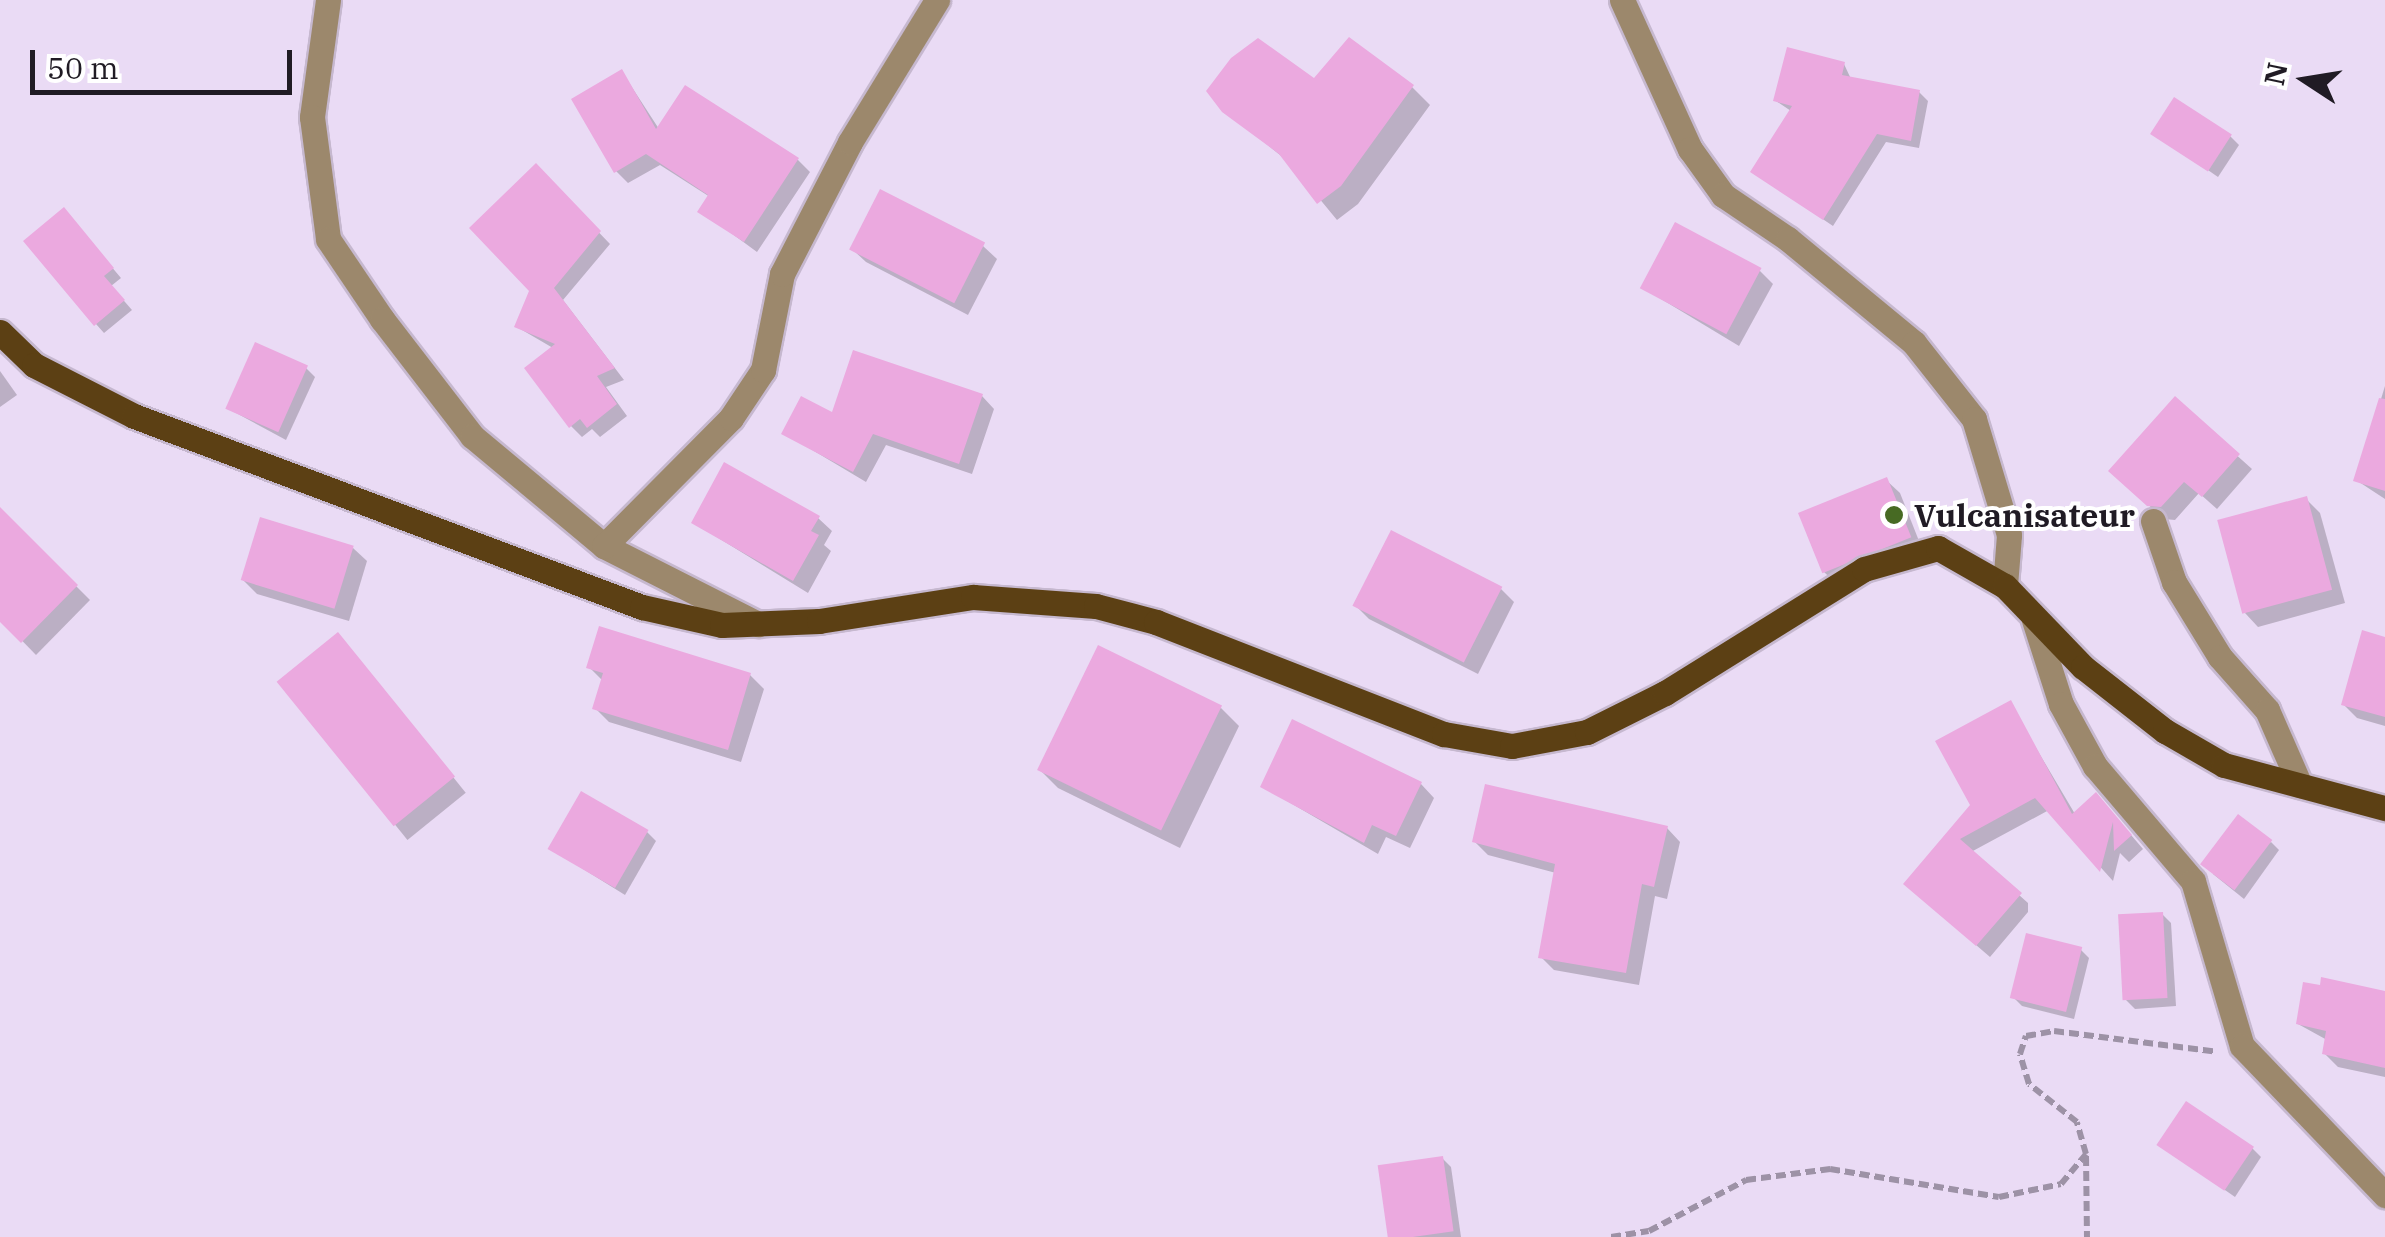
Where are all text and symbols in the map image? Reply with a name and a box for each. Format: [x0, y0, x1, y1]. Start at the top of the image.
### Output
scale bar [35, 30, 298, 92]
north arrow [2255, 30, 2355, 130]
text: 50 m [47, 48, 119, 87]
text: N [2255, 59, 2296, 88]
place label: Vulcanisateur [1914, 496, 2135, 534]
marker: Vulcanisateur [1883, 504, 1905, 526]

